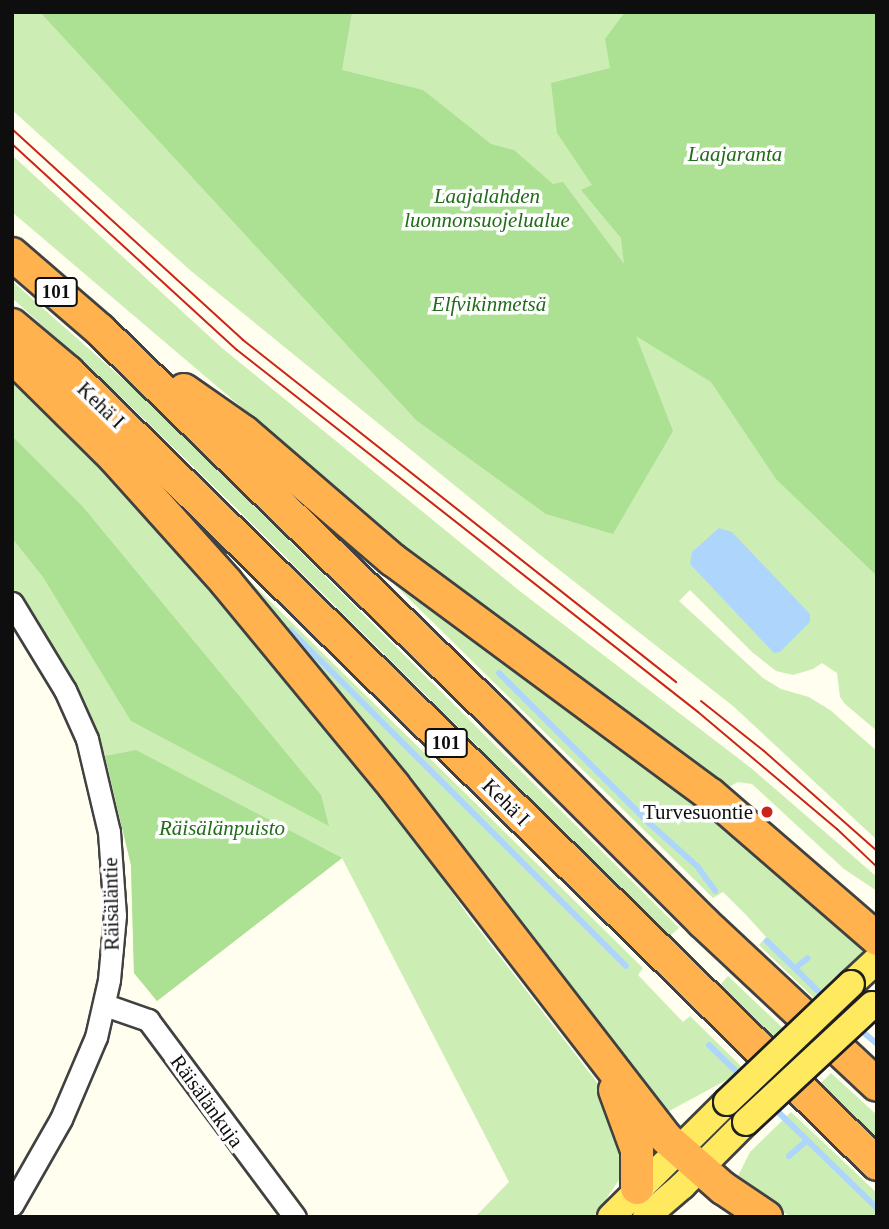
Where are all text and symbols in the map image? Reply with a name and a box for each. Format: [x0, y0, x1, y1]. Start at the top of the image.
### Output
park label: Laajaranta [688, 141, 782, 167]
park label: Laajalahden luonnonsuojelualue [404, 183, 570, 233]
road number: 101 [33, 276, 79, 308]
park label: Elfvikinmetsä [432, 291, 546, 317]
street label: Kehä I [72, 376, 130, 434]
road number: 101 [423, 728, 469, 758]
street label: Kehä I [477, 773, 535, 831]
place label: Turvesuontie [643, 799, 753, 825]
marker: Turvesuontie [759, 804, 775, 820]
park label: Räisälänpuisto [159, 815, 285, 841]
street label: Räisäläntie [98, 857, 124, 951]
street label: Räisälänkuja [165, 1050, 249, 1152]

